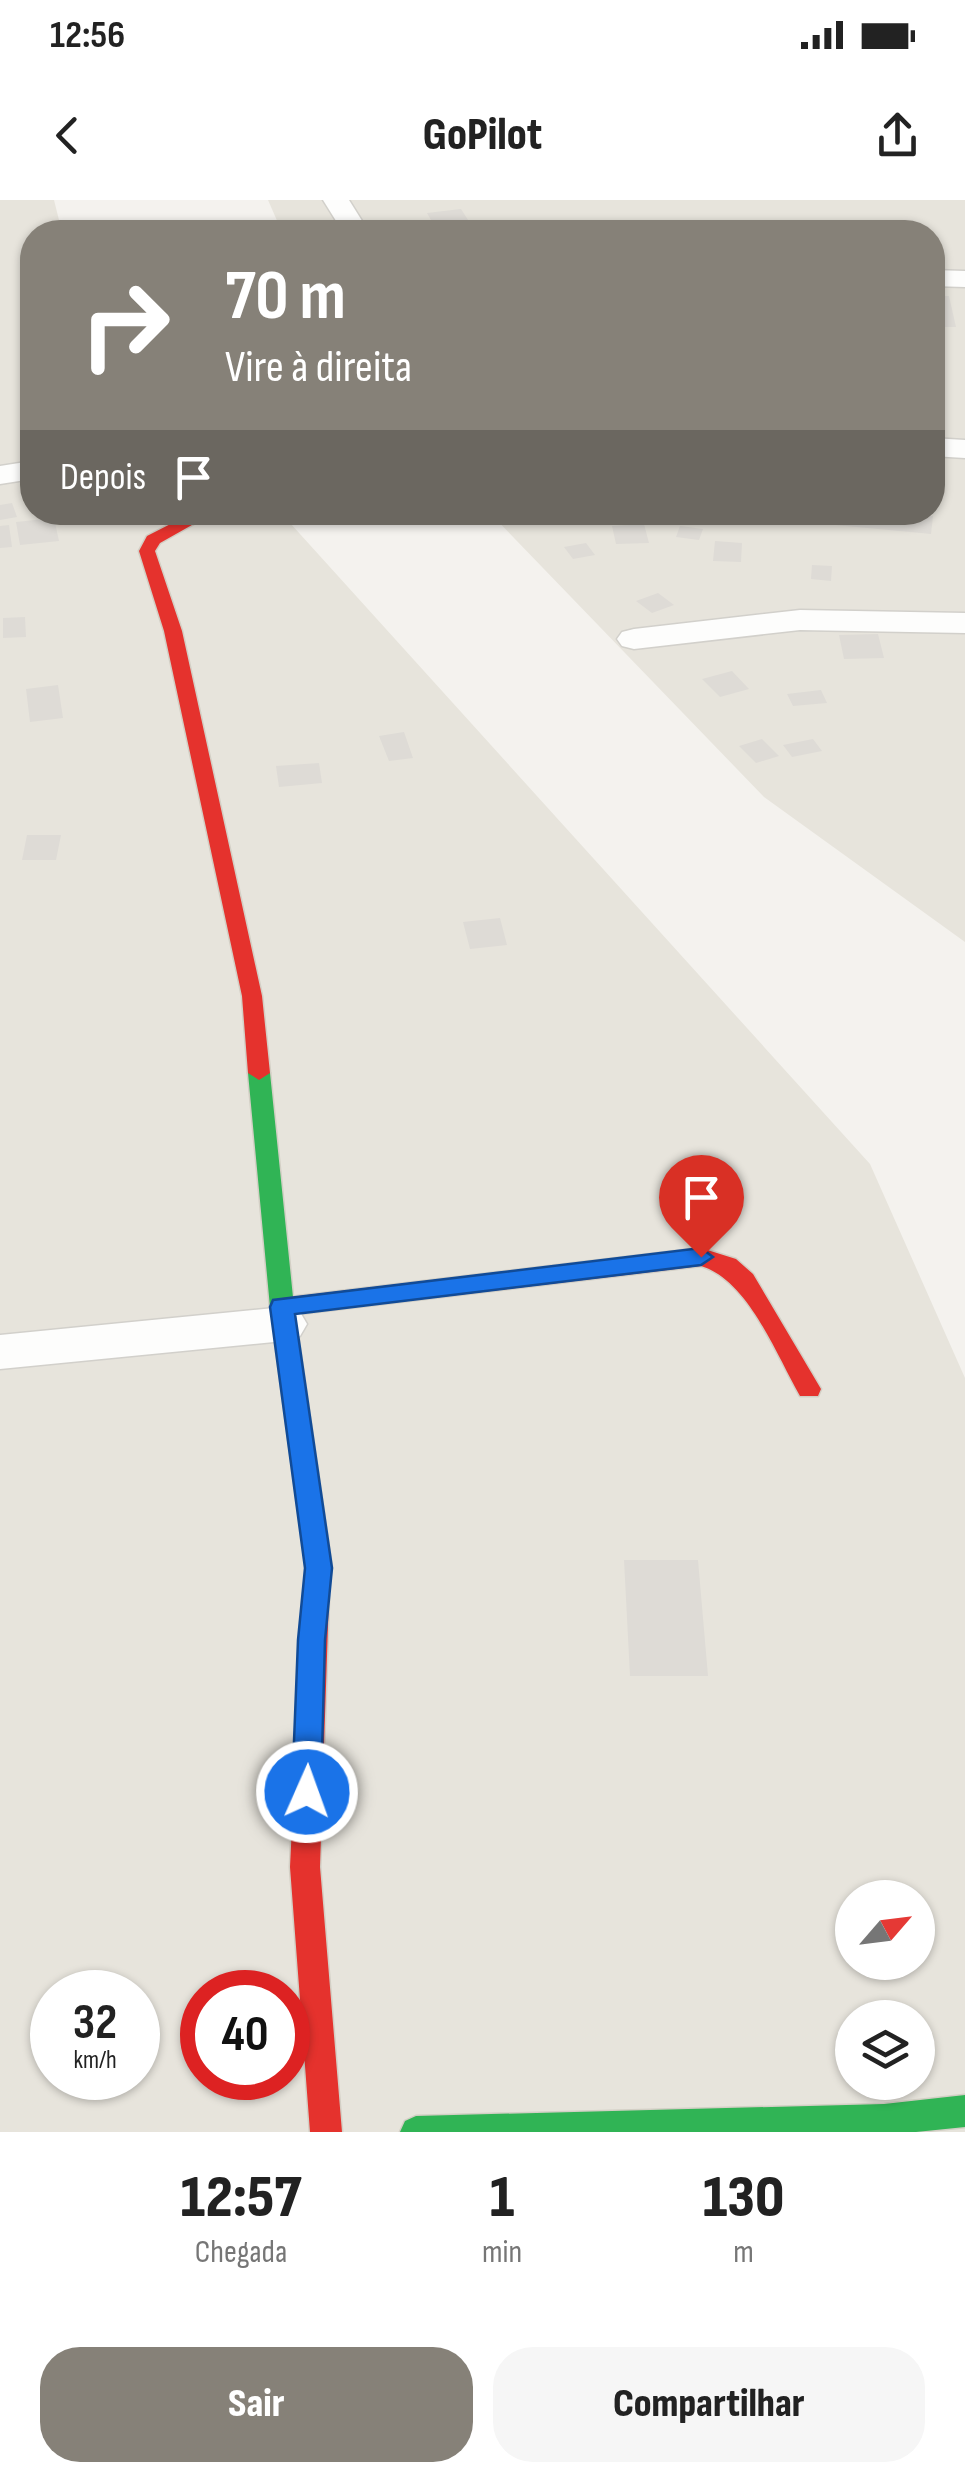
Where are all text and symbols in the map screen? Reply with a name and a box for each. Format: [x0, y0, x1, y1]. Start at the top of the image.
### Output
text: 12:56 [50, 13, 125, 58]
icon: back [40, 108, 95, 163]
text: GoPilot [423, 108, 542, 163]
icon: share [870, 108, 925, 163]
text: 70 m [225, 255, 346, 339]
icon: right [60, 260, 190, 390]
text: Vire à direita [225, 340, 412, 395]
icon: arrive [166, 450, 221, 505]
text: Depois [60, 455, 146, 500]
pin [659, 1155, 744, 1258]
icon: arrive [674, 1170, 729, 1225]
position arrow [255, 1740, 359, 1844]
north arrow [835, 1880, 935, 1980]
map controls [835, 1880, 935, 2100]
speed limit sign: 40 [180, 1970, 310, 2100]
text: 32 [73, 1993, 117, 2053]
button: layers [835, 2000, 935, 2100]
text: km/h [73, 2045, 117, 2076]
text: 12:57 [181, 2162, 301, 2234]
text: 1 [490, 2162, 514, 2234]
text: 130 [703, 2162, 784, 2234]
text: Chegada [195, 2233, 287, 2272]
text: min [482, 2233, 522, 2272]
text: m [733, 2233, 754, 2272]
button: Sair [40, 2347, 473, 2462]
button: Compartilhar [493, 2347, 925, 2462]

